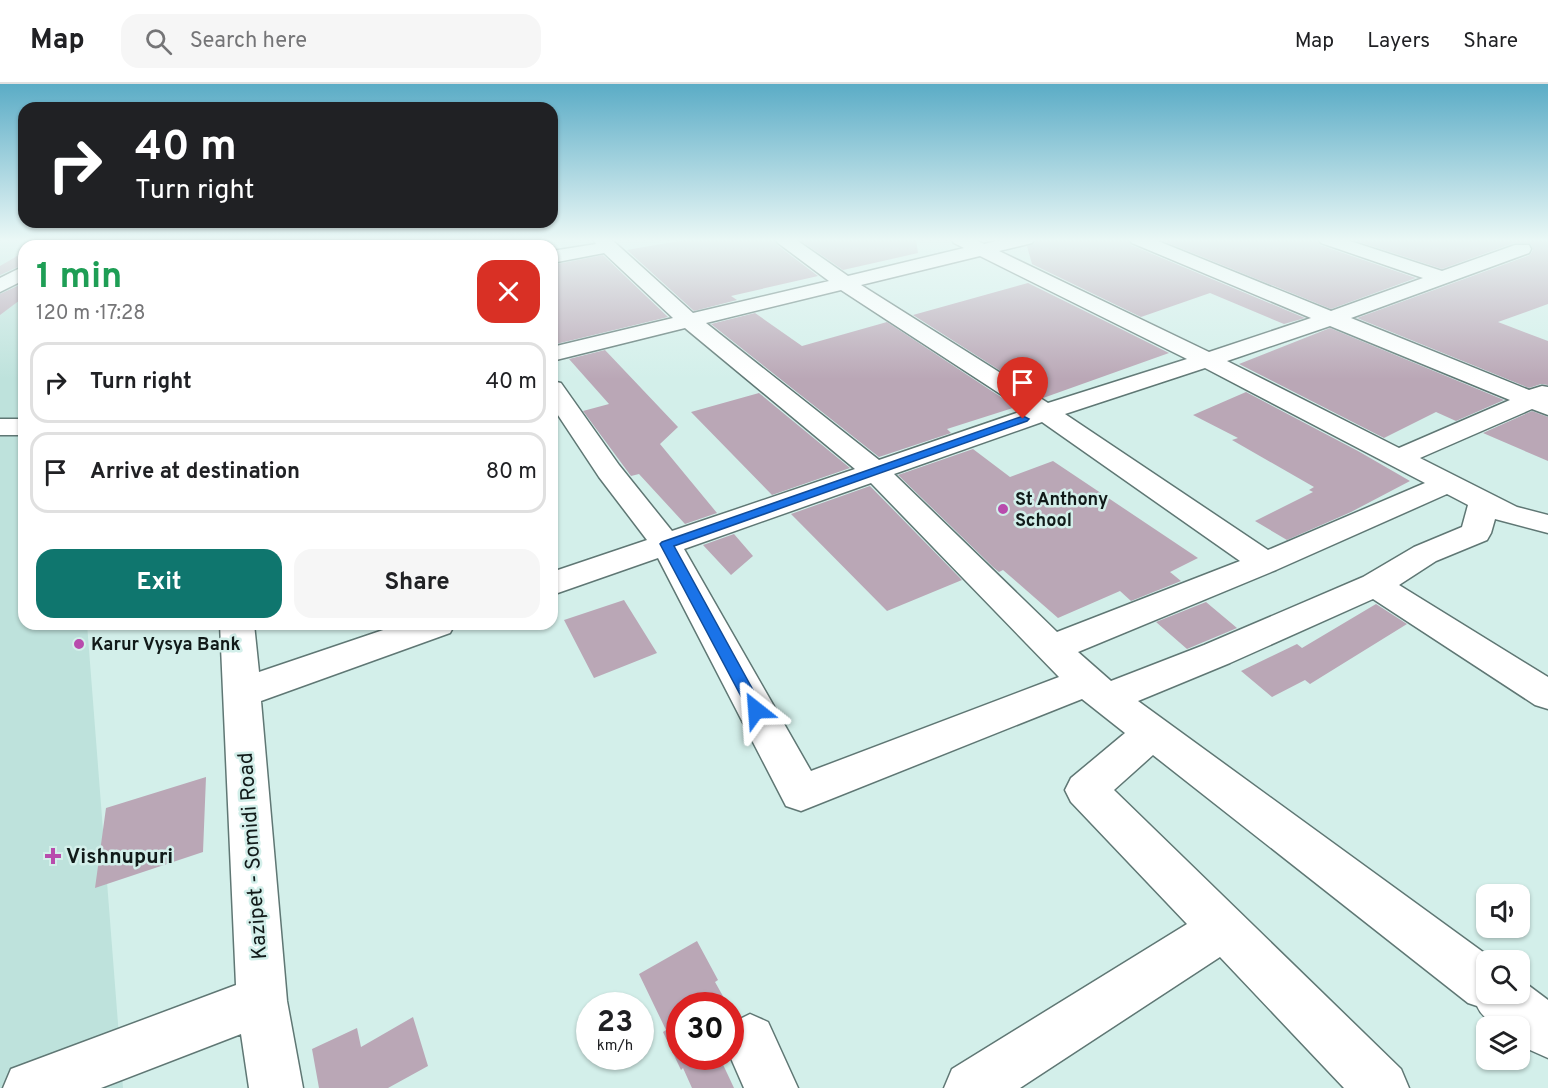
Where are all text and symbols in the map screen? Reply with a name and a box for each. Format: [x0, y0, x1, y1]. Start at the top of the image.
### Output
search box [121, 14, 541, 68]
text: Map [30, 23, 85, 59]
icon: search [142, 25, 175, 58]
text: Search here [190, 28, 307, 55]
text: Map [1295, 28, 1334, 55]
text: Layers [1367, 28, 1430, 55]
text: Share [1463, 28, 1518, 55]
text: 40 m [135, 122, 237, 175]
icon: right [36, 126, 114, 204]
text: Turn right [135, 174, 254, 208]
text: 1 min [36, 255, 122, 301]
button: close [477, 260, 540, 323]
text: 120 m · 17:28 [36, 301, 146, 327]
pin [997, 357, 1048, 419]
icon: right [39, 366, 72, 399]
icon: arrive [1006, 366, 1039, 399]
text: Turn right [90, 369, 192, 396]
text: 40 m [485, 369, 537, 396]
icon: arrive [39, 456, 72, 489]
text: Arrive at destination [90, 459, 300, 486]
text: 80 m [486, 459, 537, 486]
place label: St Anthony School [1015, 489, 1108, 533]
marker: St Anthony School [996, 502, 1010, 516]
button: Exit [36, 549, 282, 618]
button: Share [294, 549, 540, 618]
place label: Karur Vysya Bank [91, 634, 241, 657]
marker: Karur Vysya Bank [72, 637, 86, 651]
position arrow [724, 678, 788, 742]
street label: Kazipet - Somidi Road [233, 751, 274, 960]
place label: Vishnupuri [66, 844, 173, 871]
marker: Vishnupuri [44, 847, 62, 865]
map controls [1476, 884, 1530, 1070]
button: sound [1476, 884, 1530, 938]
button: search [1476, 950, 1530, 1004]
speed limit sign: 30 [666, 992, 744, 1070]
text: 23 [597, 1005, 633, 1042]
button: layers [1476, 1016, 1530, 1070]
text: km/h [597, 1037, 633, 1056]

